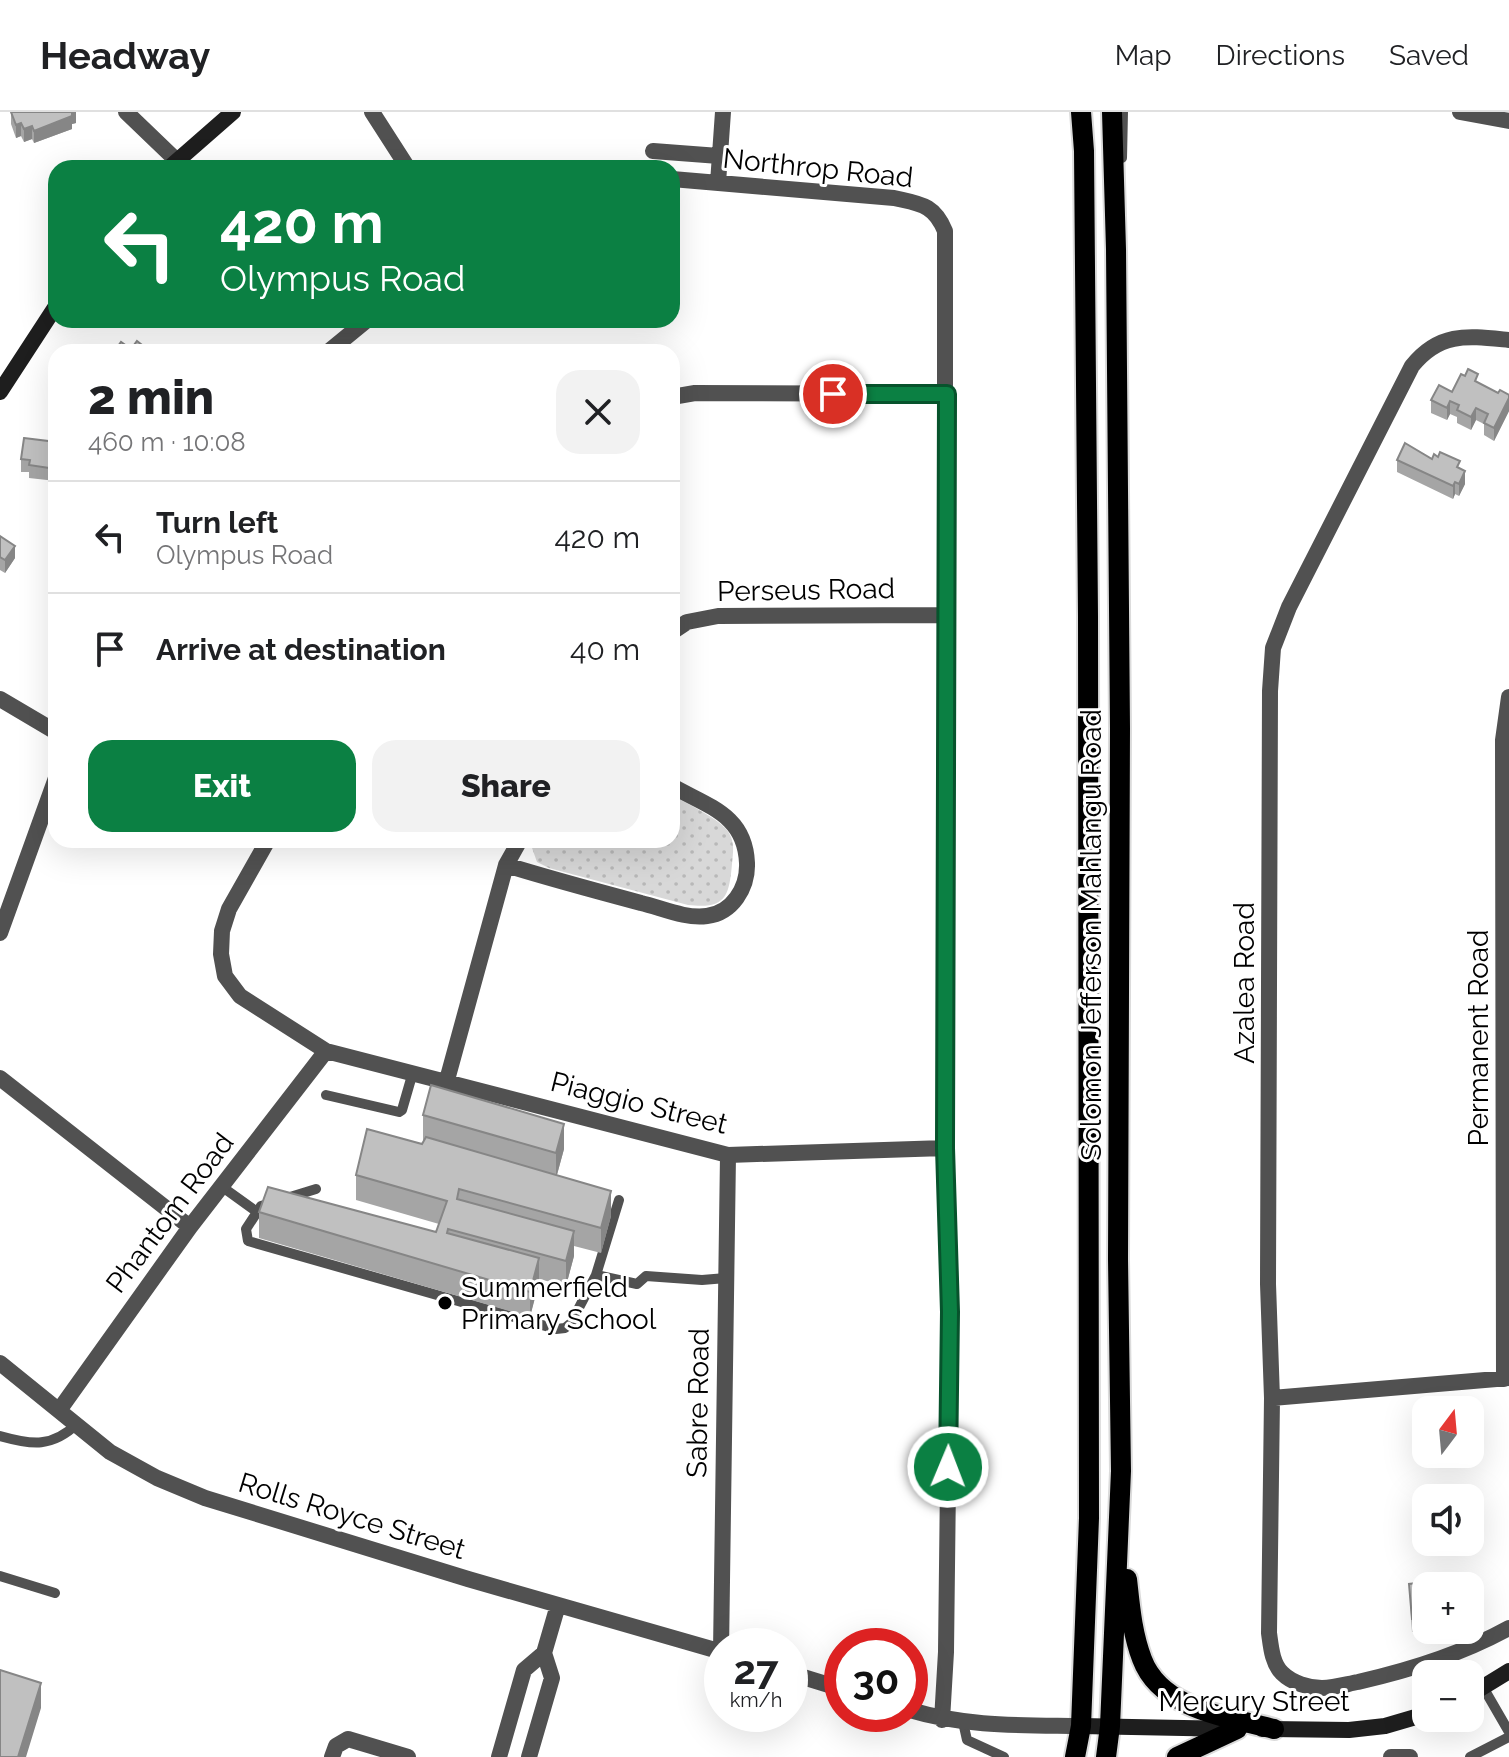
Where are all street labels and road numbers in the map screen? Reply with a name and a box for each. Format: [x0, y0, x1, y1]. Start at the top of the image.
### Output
street label: Northrop Road [721, 142, 915, 194]
street label: Perseus Road [717, 572, 895, 608]
street label: Solomon Jefferson Mahlangu Road [1075, 709, 1108, 1161]
street label: Azalea Road [1228, 902, 1261, 1064]
street label: Permanent Road [1462, 929, 1495, 1147]
street label: Piaggio Street [547, 1065, 731, 1141]
street label: Phantom Road [99, 1127, 241, 1299]
street label: Sabre Road [680, 1328, 716, 1478]
street label: Rolls Royce Street [235, 1466, 470, 1566]
street label: Mercury Street [1158, 1685, 1350, 1718]

